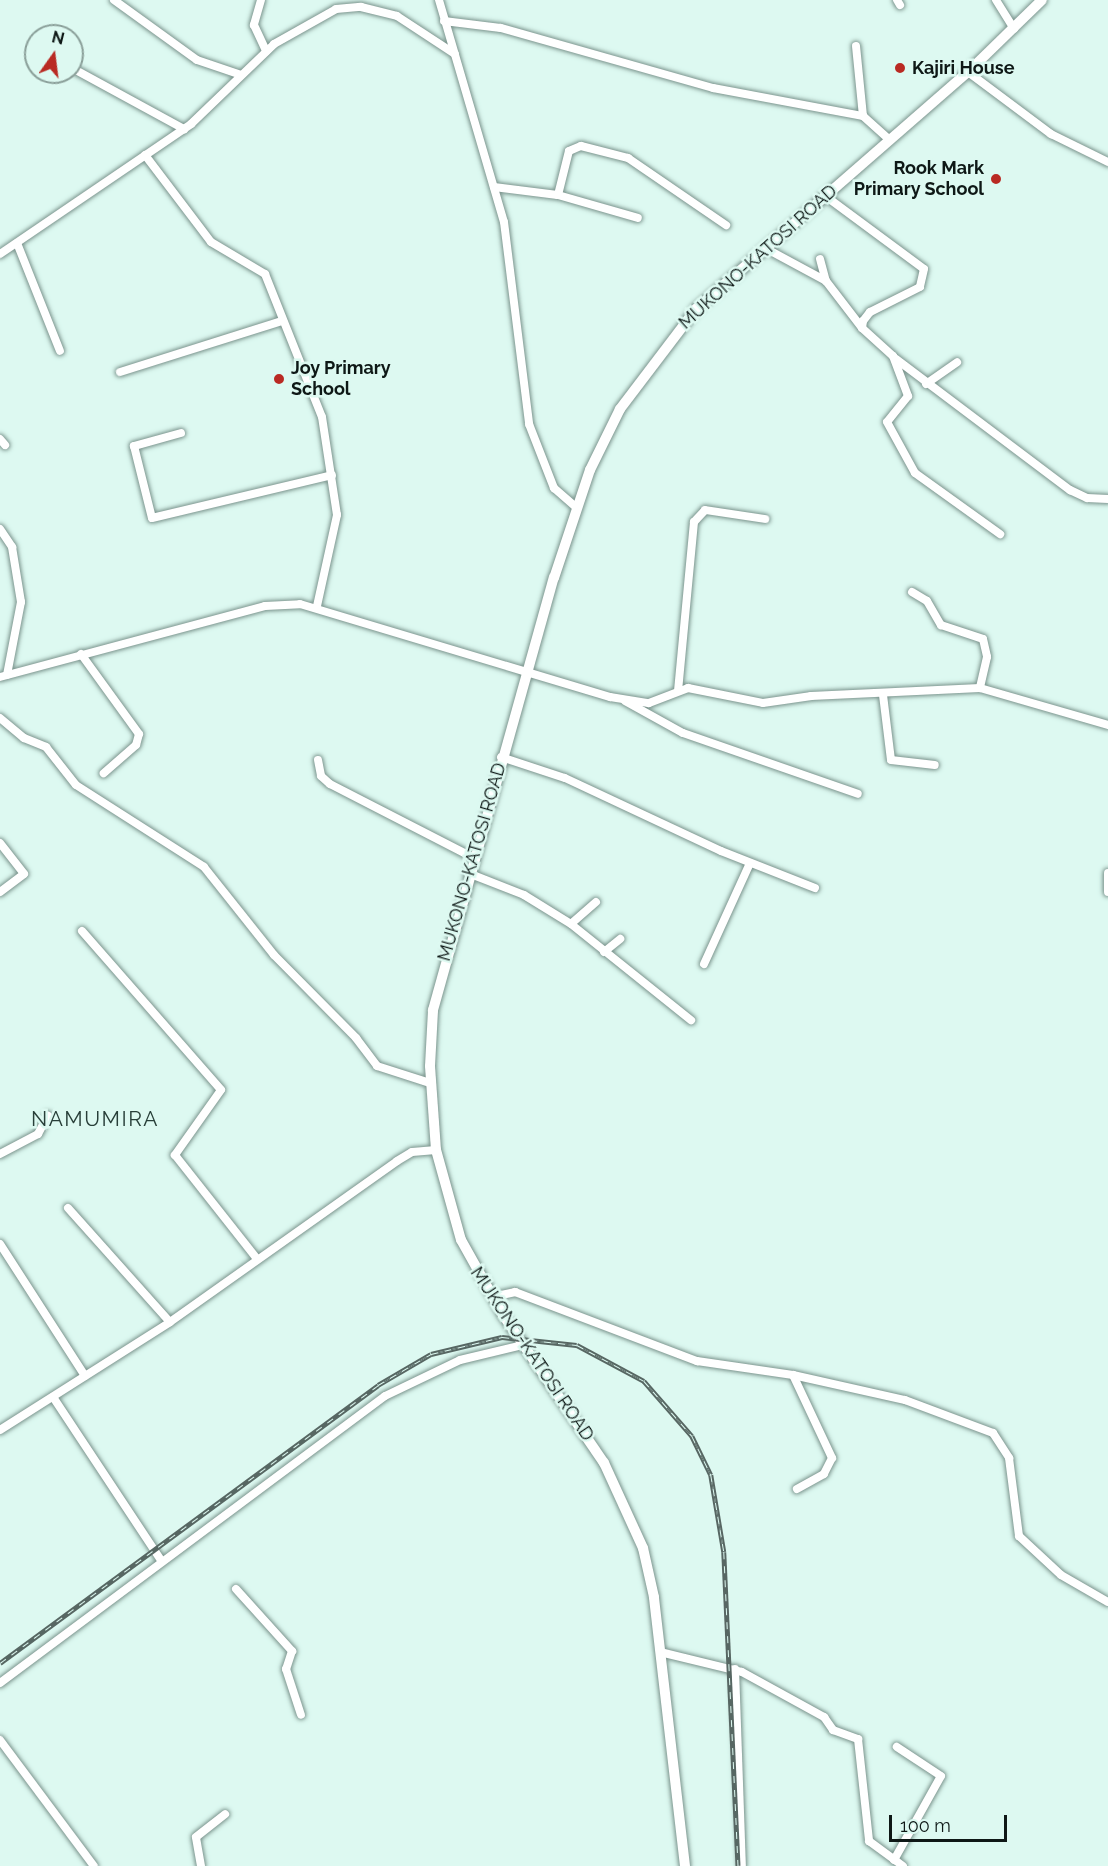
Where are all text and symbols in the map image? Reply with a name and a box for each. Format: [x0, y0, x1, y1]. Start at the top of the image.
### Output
north arrow [24, 24, 84, 84]
text: N [50, 27, 66, 49]
place label: Kajiri House [912, 57, 1014, 79]
marker: Kajiri House [893, 61, 907, 75]
place label: Rook Mark Primary School [853, 158, 984, 201]
marker: Rook Mark Primary School [989, 172, 1003, 186]
street label: MUKONO-KATOSI ROAD [675, 180, 841, 334]
place label: Joy Primary School [291, 358, 391, 400]
marker: Joy Primary School [272, 372, 286, 386]
street label: MUKONO-KATOSI ROAD [433, 760, 511, 964]
district label: NAMUMIRA [31, 1106, 159, 1132]
street label: MUKONO-KATOSI ROAD [466, 1263, 598, 1445]
scale bar [892, 1803, 1010, 1841]
text: 100 m [900, 1815, 951, 1836]

